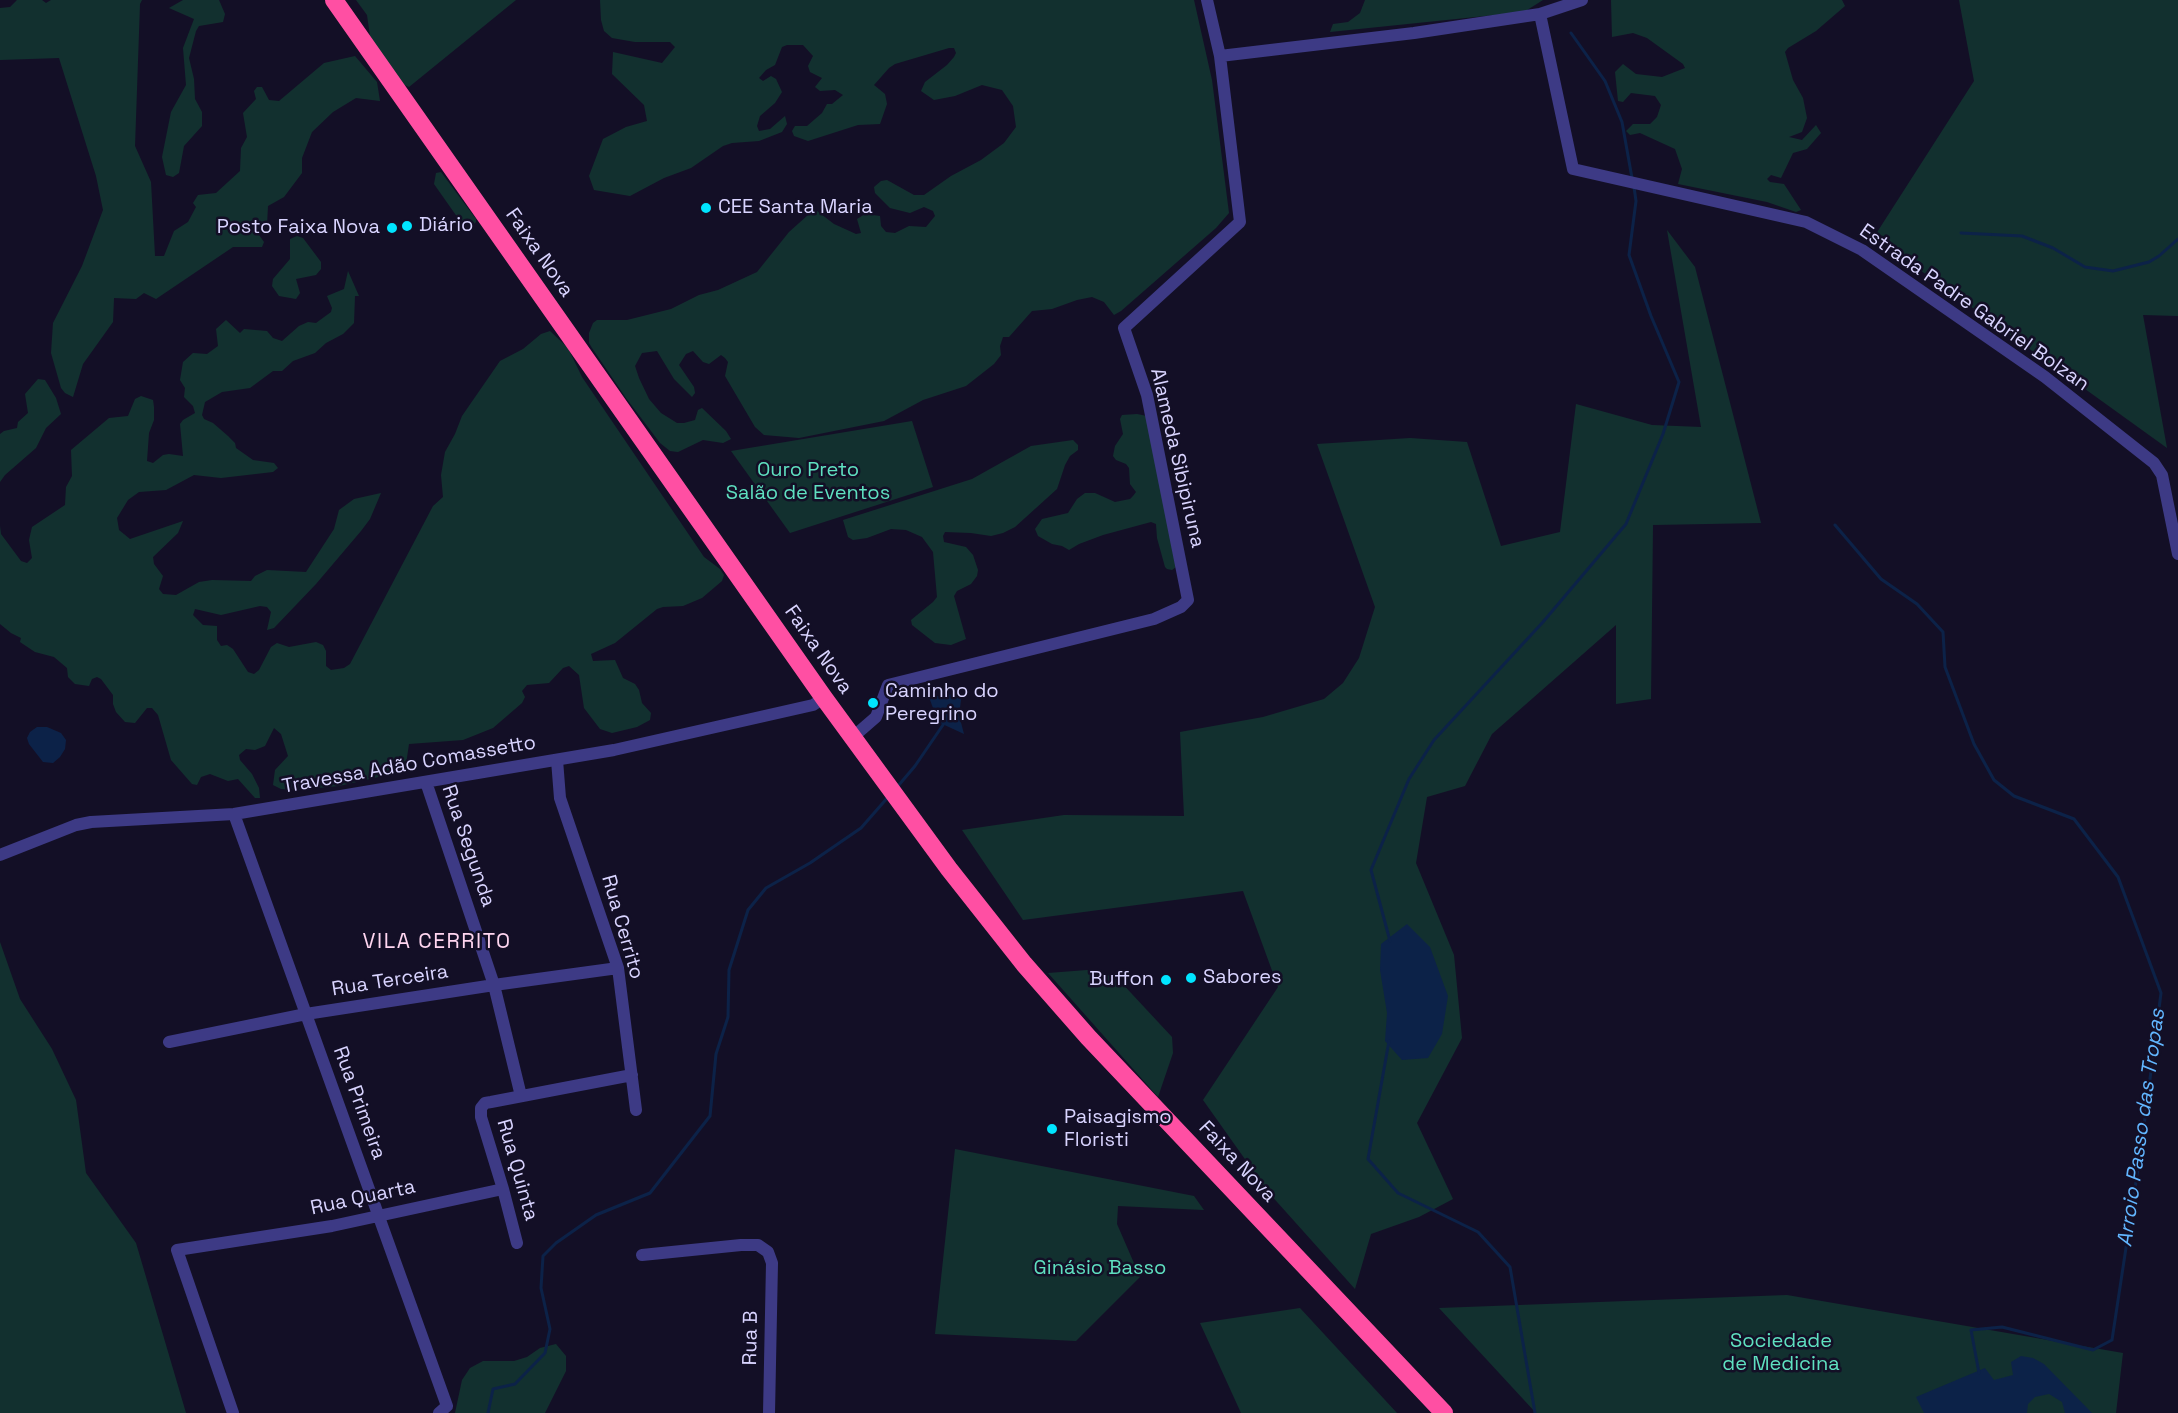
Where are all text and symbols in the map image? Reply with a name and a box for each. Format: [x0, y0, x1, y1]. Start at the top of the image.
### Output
place label: CEE Santa Maria [718, 196, 873, 220]
marker: CEE Santa Maria [699, 201, 713, 215]
street label: Faixa Nova [500, 204, 578, 302]
place label: Diário [419, 214, 473, 238]
place label: Posto Faixa Nova [217, 216, 380, 240]
marker: Diário [400, 219, 414, 233]
street label: Estrada Padre Gabriel Bolzan [1854, 219, 2094, 397]
marker: Posto Faixa Nova [385, 221, 399, 235]
street label: Alameda Sibipiruna [1145, 366, 1209, 550]
park label: Ouro Preto Salão de Eventos [726, 459, 890, 506]
street label: Faixa Nova [779, 601, 857, 699]
place label: Caminho do Peregrino [885, 680, 999, 727]
marker: Caminho do Peregrino [866, 696, 880, 710]
street label: Travessa Adão Comassetto [280, 731, 538, 799]
street label: Rua Segunda [436, 782, 500, 910]
street label: Rua Cerrito [596, 872, 648, 982]
district label: VILA CERRITO [363, 929, 511, 955]
street label: Rua Terceira [330, 960, 450, 1002]
place label: Sabores [1203, 966, 1282, 990]
place label: Buffon [1089, 968, 1154, 992]
marker: Sabores [1184, 971, 1198, 985]
marker: Buffon [1159, 973, 1173, 987]
water label: Arroio Passo das Tropas [2113, 1007, 2171, 1249]
street label: Rua Primeira [327, 1043, 391, 1163]
place label: Paisagismo Floristi [1064, 1106, 1172, 1153]
street label: Rua Quinta [491, 1116, 543, 1224]
street label: Faixa Nova [1193, 1116, 1281, 1208]
marker: Paisagismo Floristi [1045, 1122, 1059, 1136]
street label: Rua Quarta [308, 1175, 418, 1221]
park label: Ginásio Basso [1034, 1257, 1166, 1281]
street label: Rua B [739, 1310, 763, 1366]
park label: Sociedade de Medicina [1722, 1330, 1840, 1377]

